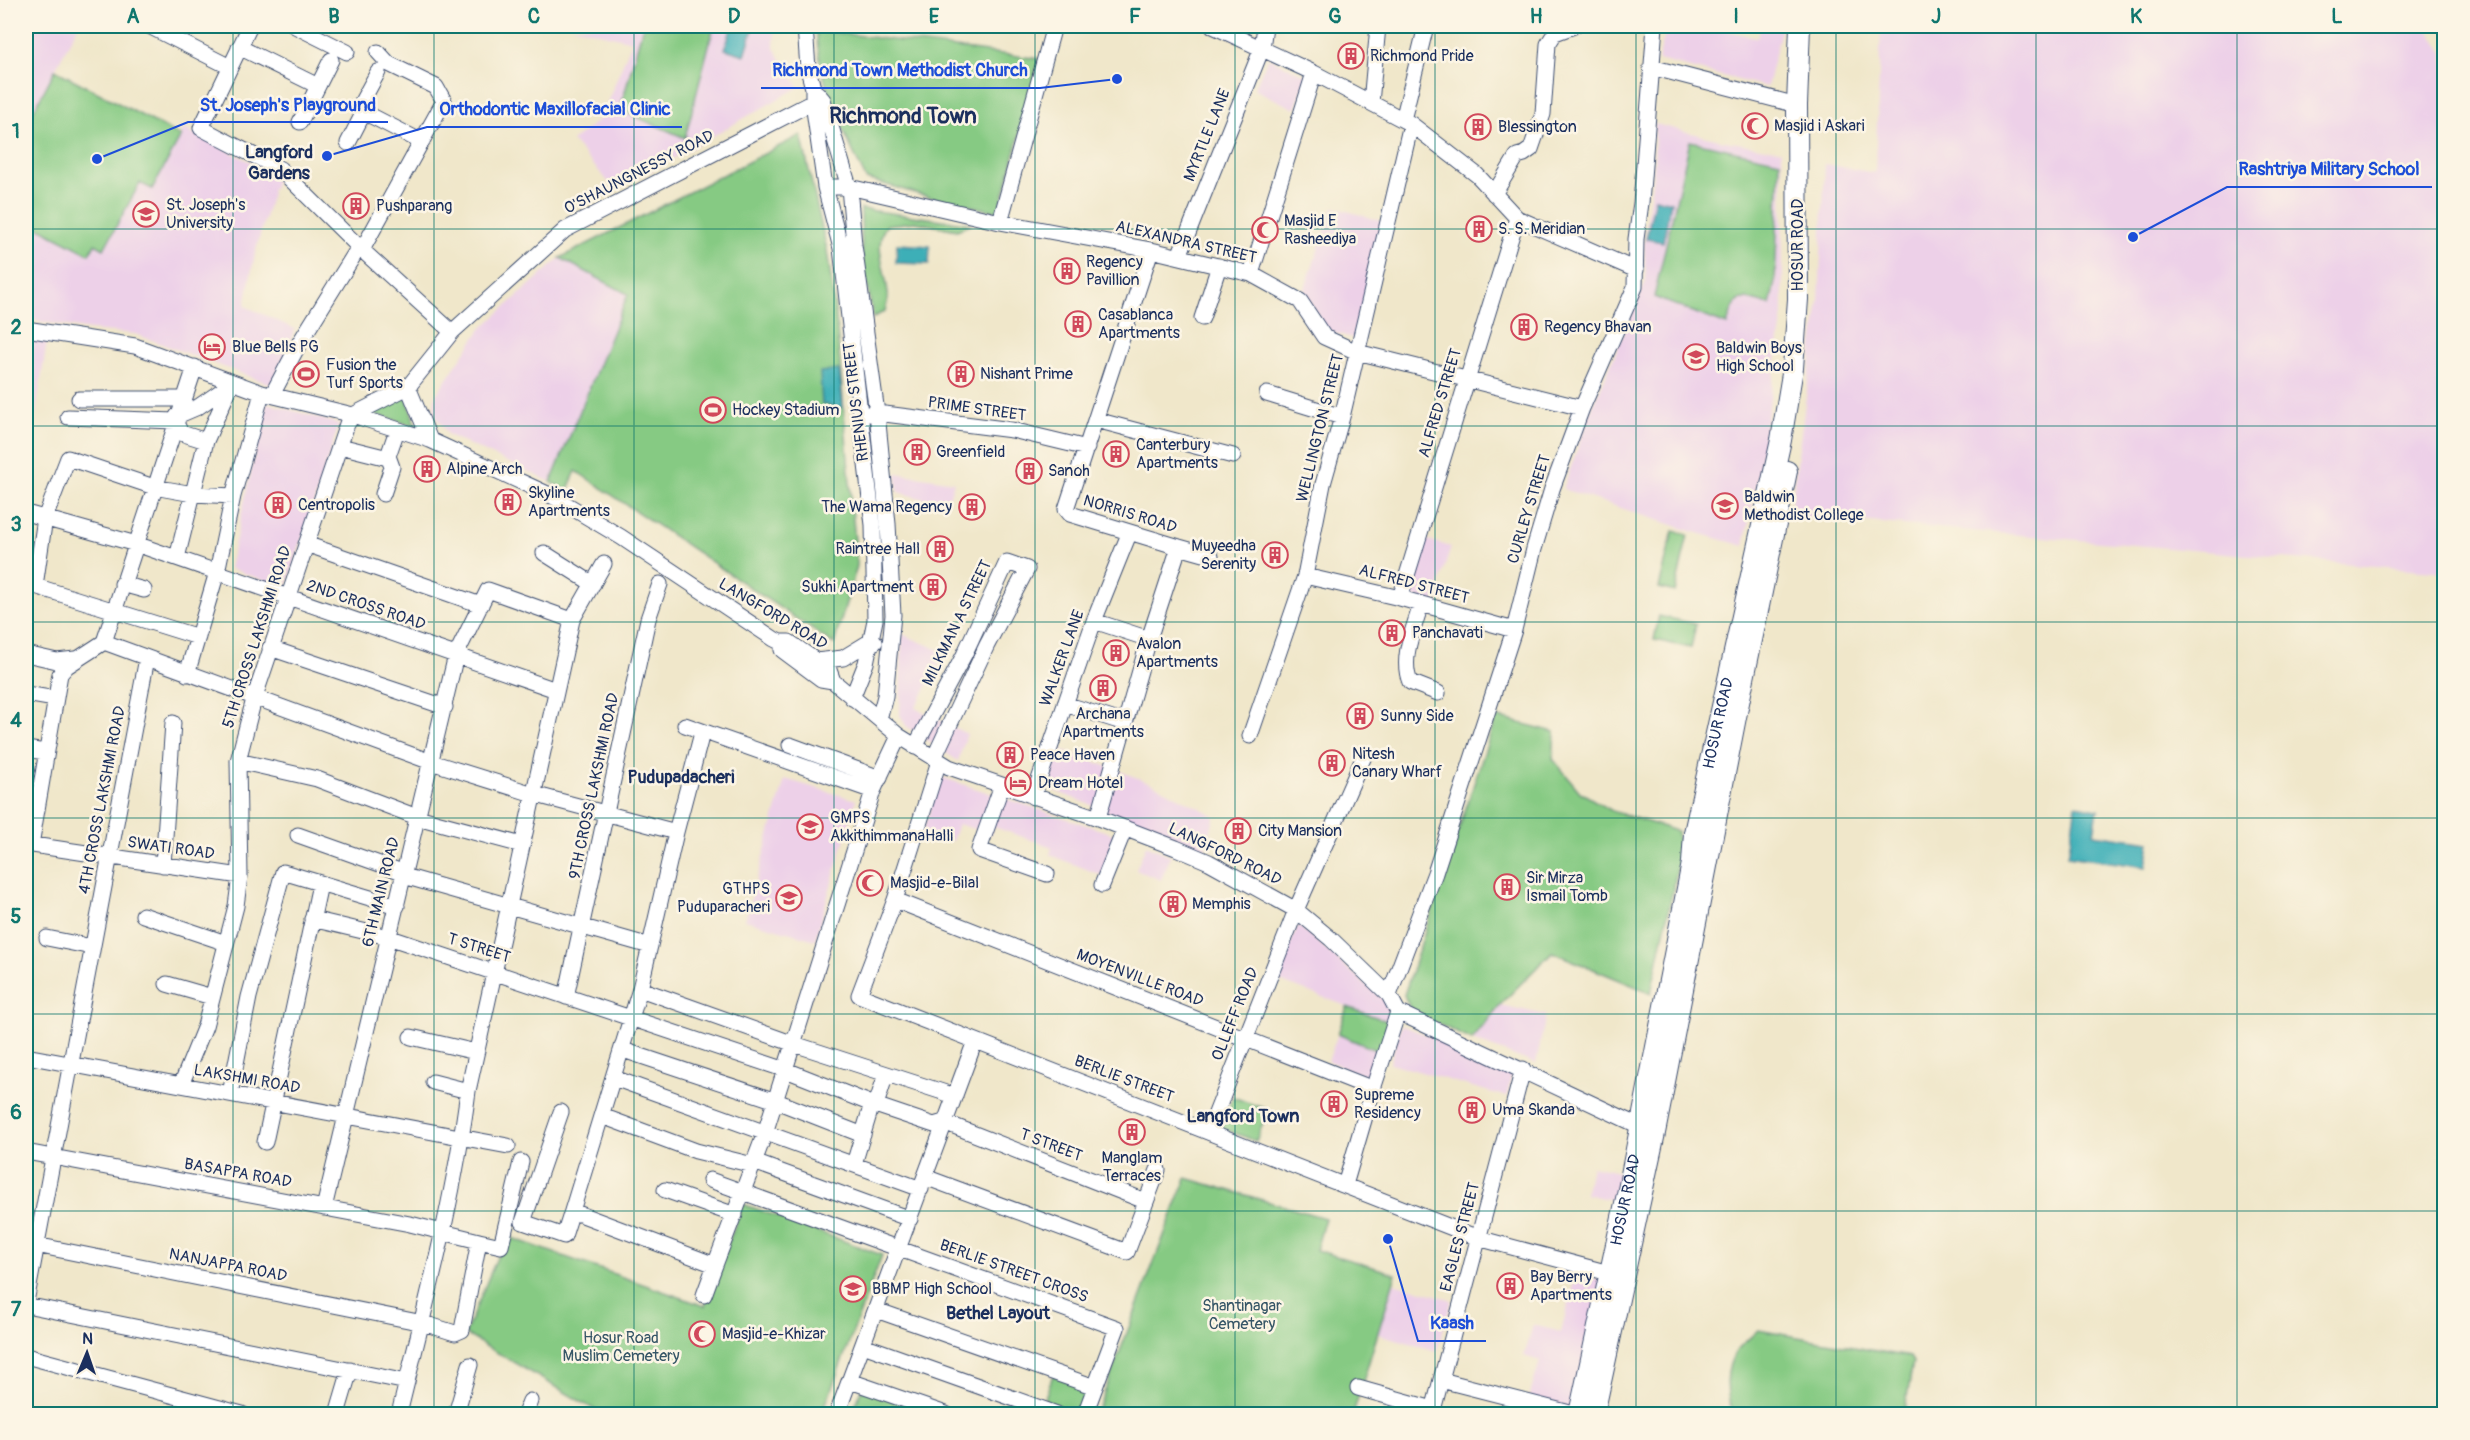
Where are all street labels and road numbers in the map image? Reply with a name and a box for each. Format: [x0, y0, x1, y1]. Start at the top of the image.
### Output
street label: MYRTLE LANE [1179, 86, 1235, 184]
street label: O'SHAUNGNESSY ROAD [561, 126, 717, 218]
street label: HOSUR ROAD [1788, 199, 1808, 291]
street label: ALEXANDRA STREET [1114, 216, 1259, 268]
street label: RHENIUS STREET [839, 341, 873, 463]
street label: ALFRED STREET [1414, 346, 1466, 460]
street label: WELLINGTON STREET [1292, 352, 1348, 504]
street label: PRIME STREET [927, 392, 1027, 426]
street label: CURLEY STREET [1503, 452, 1555, 566]
street label: NORRIS ROAD [1081, 490, 1179, 538]
street label: 5TH CROSS LAKSHMI ROAD [218, 543, 296, 731]
street label: MILKMAN A STREET [918, 557, 996, 689]
street label: ALFRED STREET [1357, 560, 1471, 608]
street label: LANGFORD ROAD [715, 574, 831, 654]
street label: 2ND CROSS ROAD [304, 575, 428, 635]
street label: WALKER LANE [1035, 607, 1089, 709]
street label: HOSUR ROAD [1699, 676, 1738, 771]
street label: 9TH CROSS LAKSHMI ROAD [564, 691, 624, 881]
street label: 4TH CROSS LAKSHMI ROAD [74, 704, 130, 896]
street label: LANGFORD ROAD [1165, 818, 1285, 890]
street label: SWATI ROAD [126, 832, 216, 864]
street label: 6TH MAIN ROAD [358, 835, 404, 949]
street label: T STREET [445, 928, 513, 968]
street label: MOYENVILLE ROAD [1074, 945, 1206, 1011]
street label: OLLEFF ROAD [1207, 964, 1263, 1064]
street label: BERLIE STREET [1071, 1051, 1177, 1107]
street label: LAKSHMI ROAD [192, 1060, 302, 1098]
street label: T STREET [1017, 1124, 1085, 1166]
street label: HOSUR ROAD [1606, 1153, 1645, 1248]
street label: BASAPPA ROAD [183, 1154, 293, 1192]
street label: EAGLES STREET [1436, 1180, 1484, 1294]
street label: BERLIE STREET CROSS [937, 1235, 1091, 1307]
street label: NANJAPPA ROAD [167, 1244, 289, 1286]

